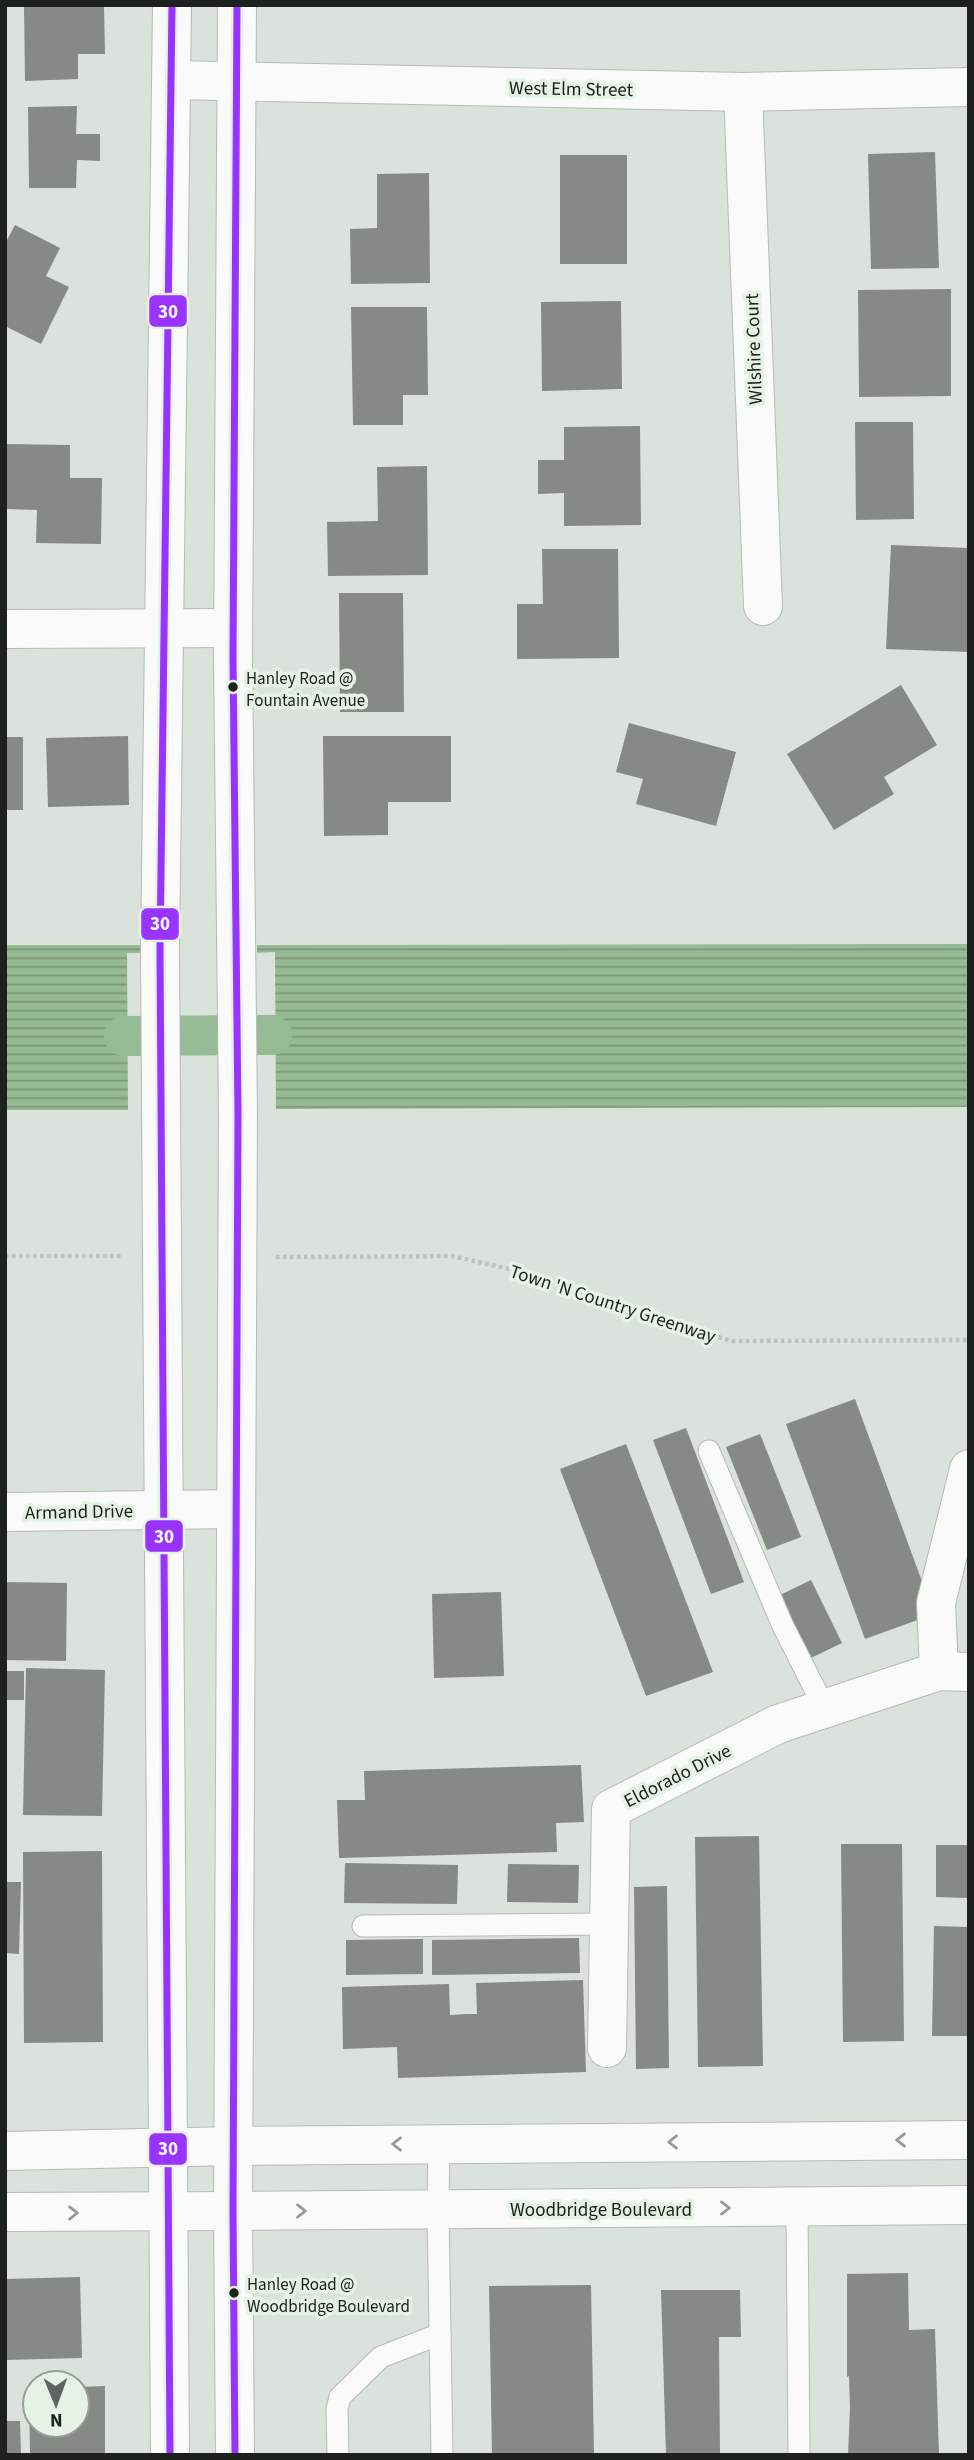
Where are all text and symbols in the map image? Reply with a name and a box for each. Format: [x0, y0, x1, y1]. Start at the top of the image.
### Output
street label: West Elm Street [509, 75, 634, 104]
street label: Wilshire Court [739, 292, 770, 405]
line badge: 30 [148, 294, 188, 328]
text: 30 [158, 299, 178, 326]
place label: Hanley Road @ Fountain Avenue [246, 667, 365, 713]
marker: Hanley Road @ Fountain Avenue [226, 680, 240, 694]
line badge: 30 [140, 907, 180, 941]
text: 30 [150, 911, 170, 938]
street label: Town 'N Country Greenway [506, 1258, 719, 1351]
street label: Armand Drive [25, 1498, 133, 1527]
line badge: 30 [144, 1519, 184, 1553]
text: 30 [154, 1524, 174, 1551]
street label: Eldorado Drive [619, 1738, 736, 1815]
line badge: 30 [148, 2132, 188, 2166]
one-way arrow [895, 2132, 905, 2148]
one-way arrow [667, 2134, 678, 2150]
text: 30 [158, 2136, 178, 2163]
one-way arrow [391, 2136, 401, 2152]
street label: Woodbridge Boulevard [510, 2197, 692, 2224]
one-way arrow [719, 2200, 730, 2215]
one-way arrow [296, 2203, 307, 2219]
one-way arrow [69, 2205, 79, 2221]
place label: Hanley Road @ Woodbridge Boulevard [247, 2273, 410, 2319]
marker: Hanley Road @ Woodbridge Boulevard [227, 2286, 241, 2300]
north arrow [21, 2369, 91, 2439]
text: N [50, 2406, 63, 2433]

